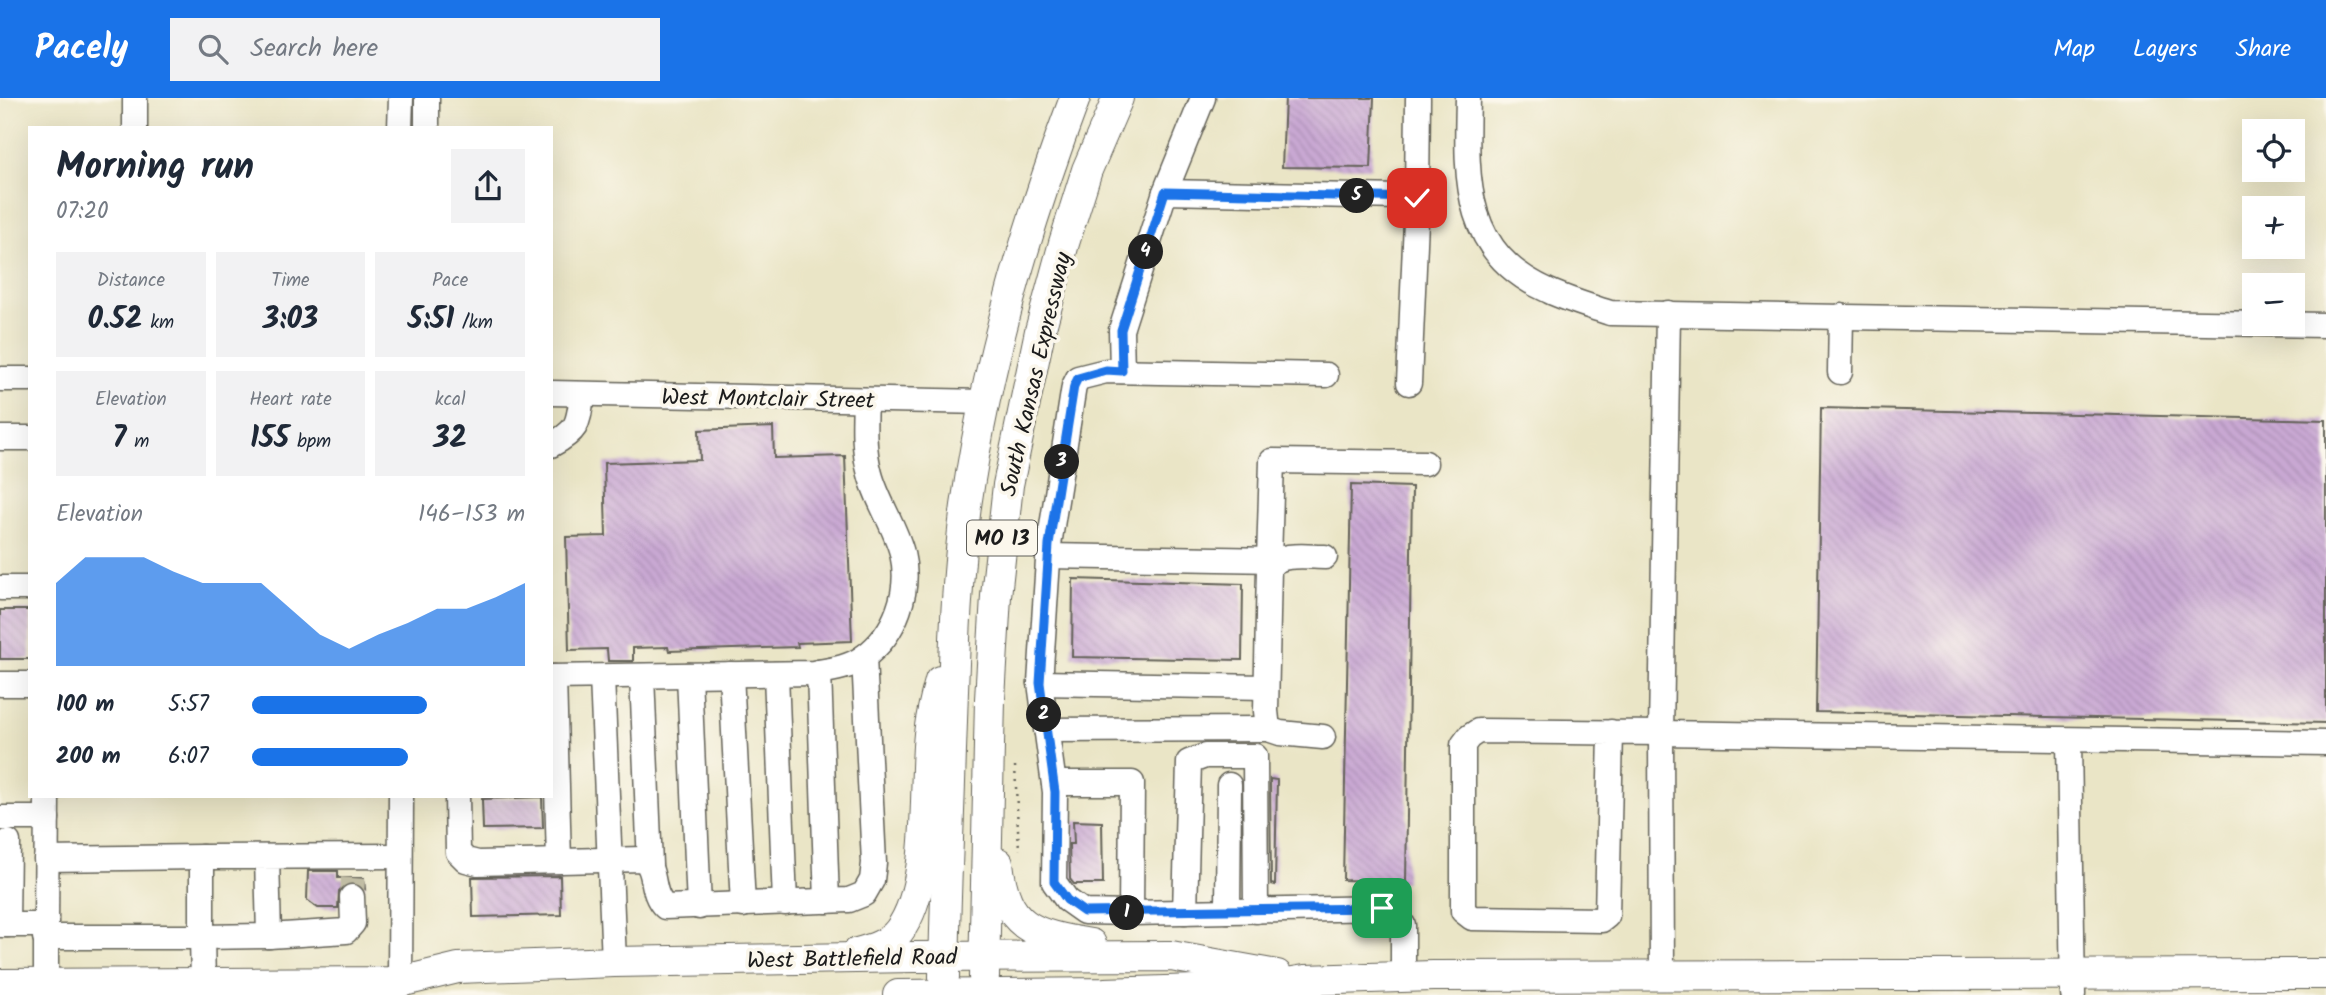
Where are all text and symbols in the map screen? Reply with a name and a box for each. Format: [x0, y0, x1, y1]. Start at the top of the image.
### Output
search box [170, 18, 660, 81]
text: Pacely [35, 23, 128, 76]
text: Search here [250, 28, 378, 70]
icon: search [194, 30, 232, 68]
text: Map [2053, 30, 2095, 69]
text: Layers [2133, 30, 2197, 69]
text: Share [2235, 30, 2291, 69]
map controls [2242, 119, 2305, 336]
button: locate [2242, 119, 2305, 182]
text: Morning run [56, 138, 254, 198]
button: share [451, 149, 525, 223]
pin [1387, 168, 1447, 228]
pin: 5 [1340, 178, 1374, 214]
icon: check [1398, 179, 1436, 217]
text: 5 [1352, 180, 1361, 210]
text: 07:20 [56, 194, 109, 230]
button: + [2242, 196, 2305, 259]
pin: 4 [1128, 234, 1164, 270]
text: 4 [1140, 236, 1151, 266]
street label: South Kansas Expressway [991, 249, 1083, 500]
text: Distance [97, 266, 165, 296]
text: Time [271, 266, 310, 296]
text: Pace [432, 266, 468, 296]
button: − [2242, 273, 2305, 336]
text: 0.52 [87, 296, 143, 344]
text: 3:03 [263, 296, 318, 344]
text: 5:51 [408, 296, 454, 344]
text: km [143, 308, 174, 338]
text: /km [454, 308, 493, 338]
street label: West Montclair Street [661, 380, 876, 420]
text: Elevation [95, 385, 167, 415]
text: Heart rate [249, 385, 332, 415]
text: kcal [435, 385, 466, 415]
text: 7 [112, 415, 127, 463]
text: 155 [250, 415, 289, 463]
text: 32 [433, 415, 467, 463]
text: m [127, 427, 149, 457]
text: bpm [289, 427, 331, 457]
pin: 3 [1044, 444, 1080, 480]
text: 3 [1056, 446, 1067, 476]
text: Elevation [56, 497, 143, 533]
text: 146–153 m [418, 497, 525, 533]
road number: MO 13 [967, 520, 1037, 556]
text: 100 m [56, 687, 114, 723]
text: 5:57 [168, 687, 209, 723]
pin: 2 [1026, 698, 1062, 732]
text: 2 [1038, 699, 1049, 729]
text: 200 m [56, 739, 121, 775]
text: 6:07 [168, 739, 209, 775]
pin [1352, 878, 1412, 938]
icon: arrive [1363, 889, 1401, 927]
pin: 1 [1110, 896, 1144, 930]
text: 1 [1124, 897, 1129, 927]
street label: West Battlefield Road [747, 940, 958, 980]

